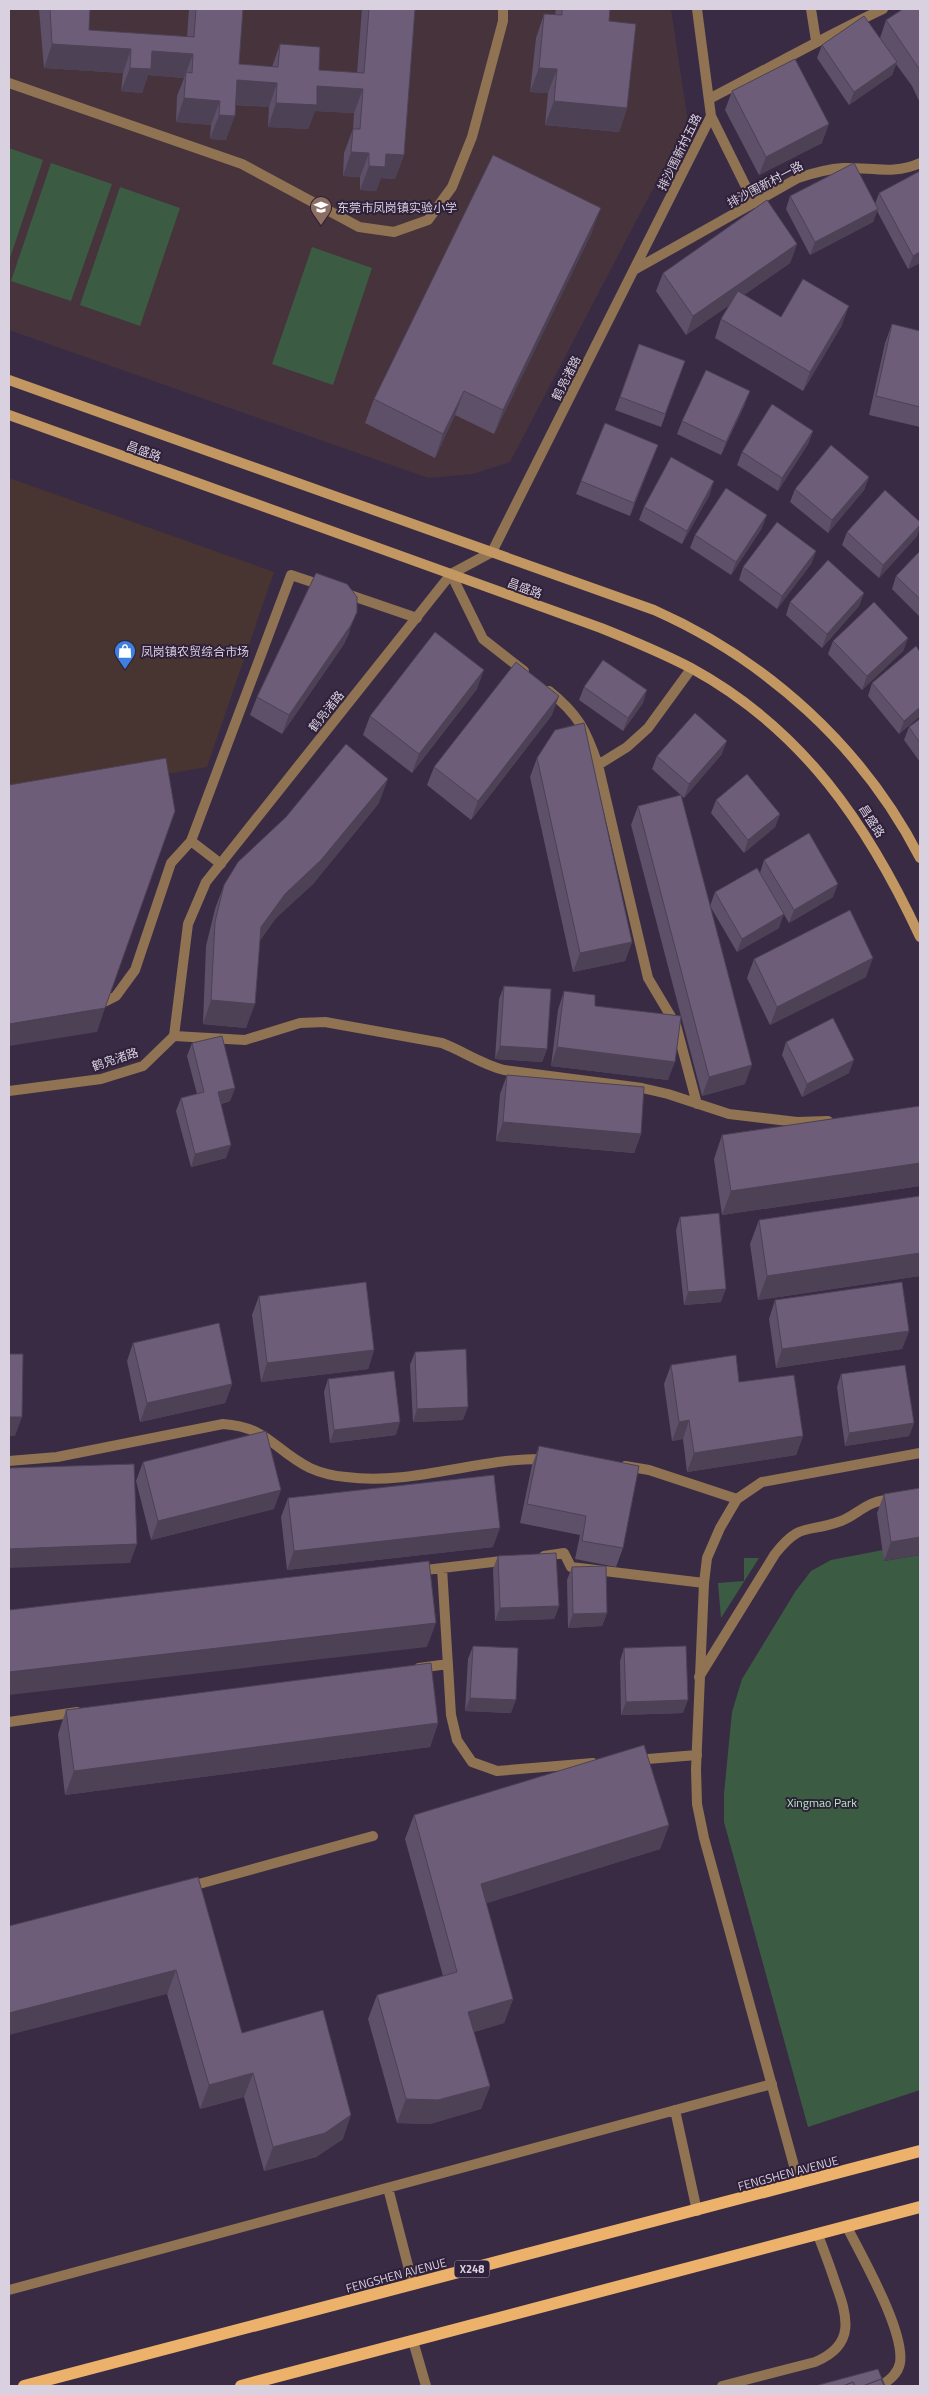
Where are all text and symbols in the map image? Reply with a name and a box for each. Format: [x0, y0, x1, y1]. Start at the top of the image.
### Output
street label: 排沙围新村五路 [652, 110, 706, 194]
street label: 排沙围新村一路 [723, 156, 807, 212]
school or university icon: 东莞市凤岗镇实验小学 [309, 195, 333, 226]
place label: 东莞市凤岗镇实验小学 [337, 198, 457, 217]
street label: 鹤凫渚路 [547, 352, 585, 404]
street label: 昌盛路 [124, 436, 164, 466]
street label: 昌盛路 [505, 573, 545, 603]
shop icon: 凤岗镇农贸综合市场 [113, 639, 137, 670]
place label: 凤岗镇农贸综合市场 [141, 642, 249, 661]
street label: 鹤凫渚路 [304, 686, 348, 736]
street label: 昌盛路 [854, 801, 890, 841]
street label: 鹤凫渚路 [89, 1043, 141, 1075]
park label: Xingmao Park [787, 1793, 857, 1812]
street label: FENGSHEN AVENUE [736, 2150, 841, 2196]
street label: FENGSHEN AVENUE [344, 2252, 449, 2298]
road number: X248 [454, 2260, 490, 2278]

